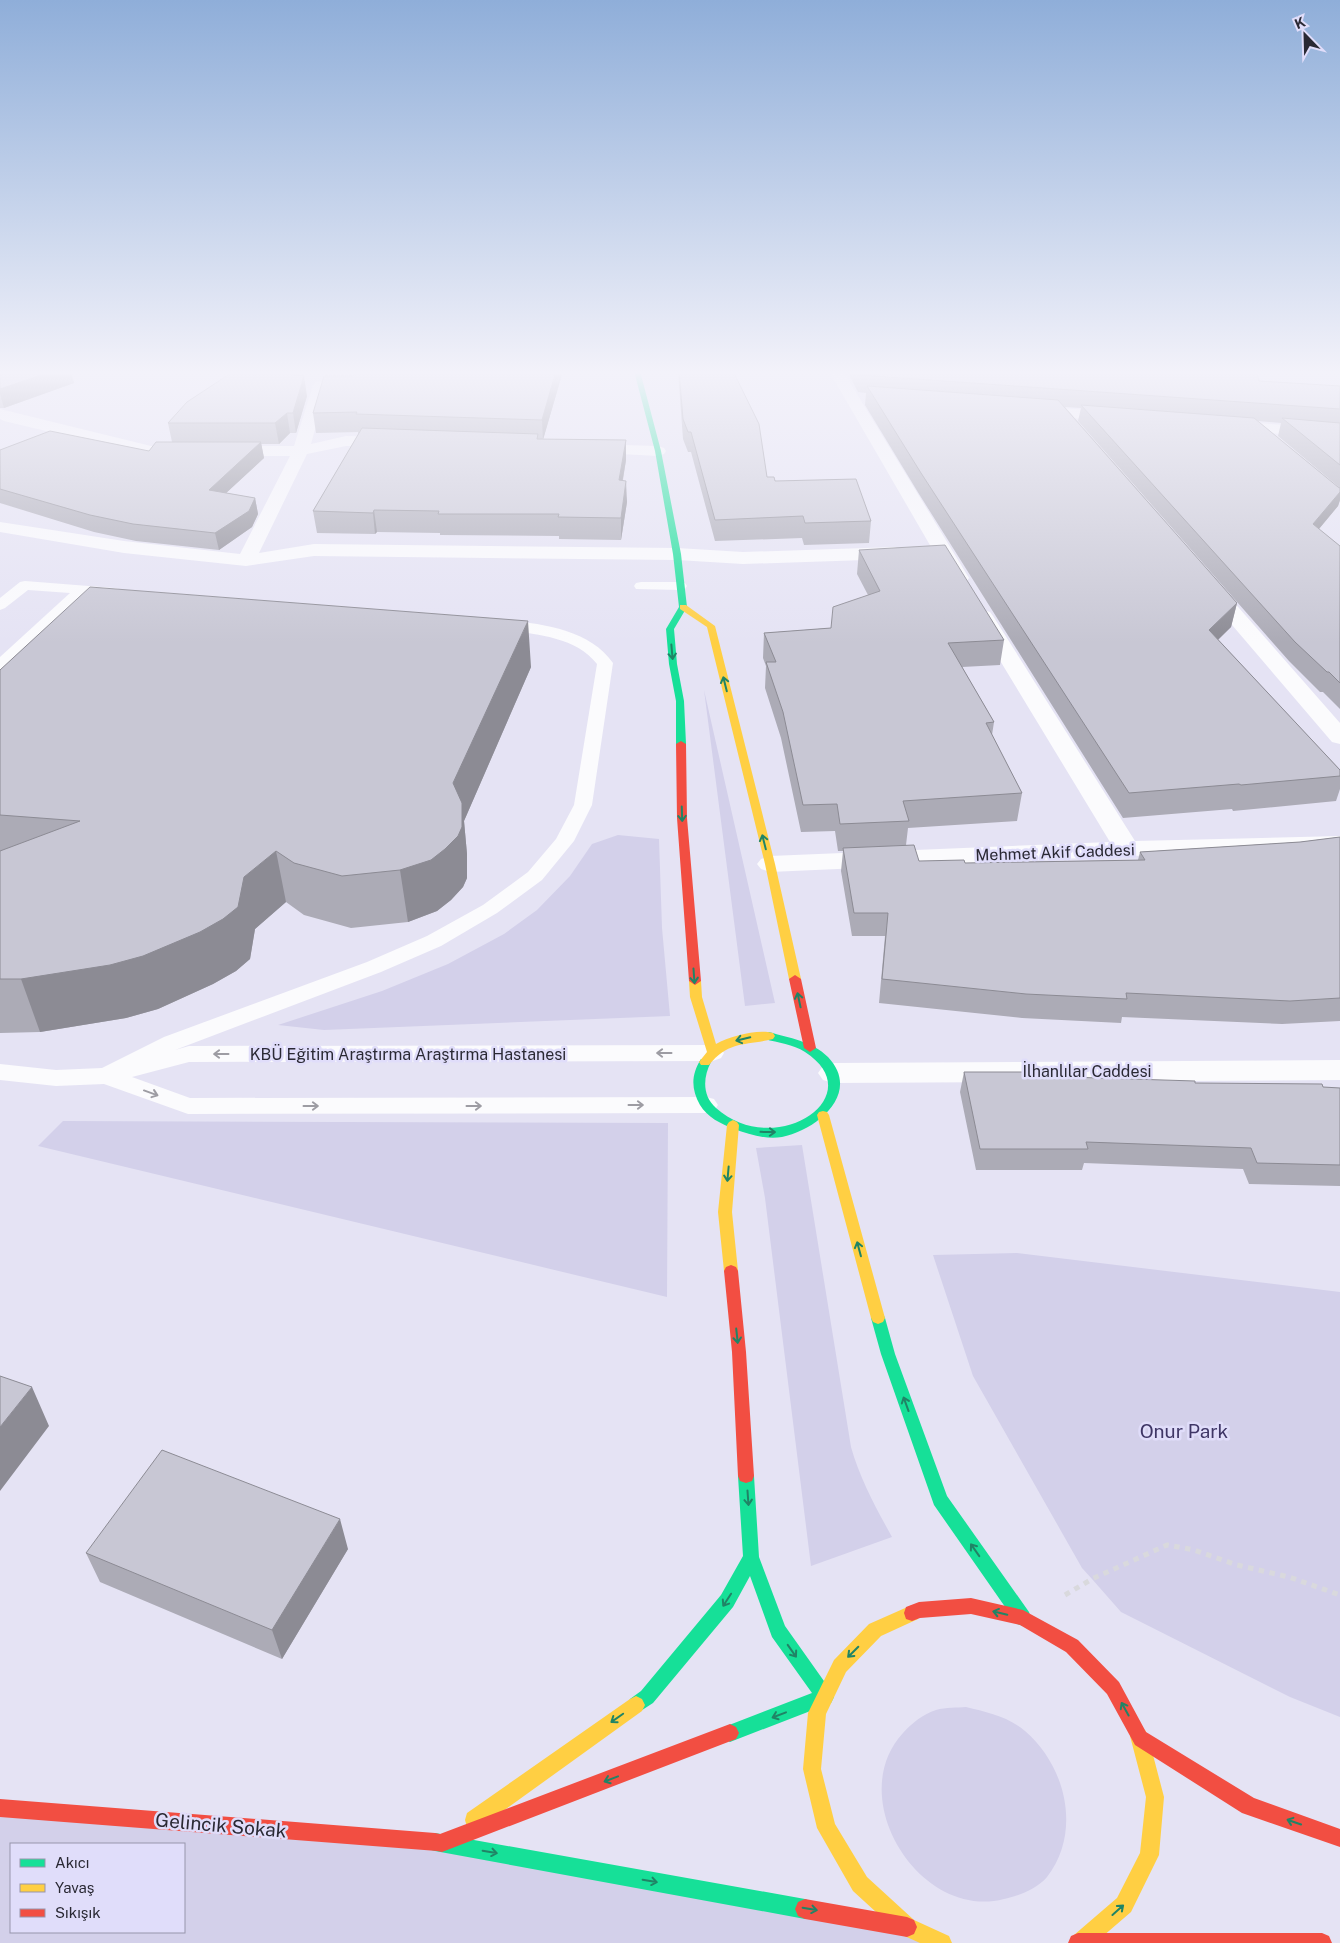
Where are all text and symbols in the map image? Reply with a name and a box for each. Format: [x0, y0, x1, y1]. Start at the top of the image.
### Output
north arrow [1280, 10, 1330, 60]
text: K [1292, 14, 1308, 32]
one-way arrow [667, 644, 677, 660]
one-way arrow [720, 676, 729, 692]
one-way arrow [678, 806, 687, 822]
one-way arrow [759, 834, 768, 850]
street label: Mehmet Akif Caddesi [975, 840, 1135, 865]
one-way arrow [690, 968, 699, 984]
one-way arrow [794, 993, 803, 1009]
one-way arrow [735, 1035, 751, 1045]
street label: KBÜ Eğitim Araştırma Araştırma Hastanesi [250, 1044, 566, 1064]
one-way arrow [656, 1048, 672, 1058]
one-way arrow [214, 1049, 230, 1059]
street label: İlhanlılar Caddesi [1023, 1061, 1152, 1081]
one-way arrow [143, 1089, 159, 1098]
one-way arrow [628, 1100, 644, 1110]
one-way arrow [303, 1101, 319, 1111]
one-way arrow [466, 1101, 482, 1111]
one-way arrow [760, 1127, 776, 1137]
one-way arrow [723, 1166, 733, 1182]
one-way arrow [854, 1241, 864, 1257]
one-way arrow [732, 1327, 742, 1343]
one-way arrow [901, 1397, 910, 1413]
park label: Onur Park [1140, 1420, 1229, 1442]
one-way arrow [743, 1489, 752, 1505]
one-way arrow [970, 1543, 980, 1557]
one-way arrow [722, 1592, 732, 1606]
one-way arrow [993, 1608, 1009, 1617]
one-way arrow [787, 1644, 797, 1658]
one-way arrow [847, 1646, 859, 1658]
one-way arrow [1120, 1702, 1130, 1717]
one-way arrow [772, 1711, 788, 1720]
one-way arrow [611, 1713, 625, 1723]
one-way arrow [604, 1775, 619, 1784]
street label: Gelincik Sokak [155, 1808, 288, 1842]
one-way arrow [1287, 1817, 1302, 1826]
legend [10, 1843, 185, 1933]
one-way arrow [482, 1847, 498, 1857]
text: Akıcı [55, 1854, 89, 1871]
one-way arrow [642, 1876, 658, 1886]
text: Yavaş [55, 1879, 94, 1896]
text: Sıkışık [55, 1904, 101, 1921]
one-way arrow [1112, 1904, 1125, 1916]
one-way arrow [801, 1905, 817, 1915]

